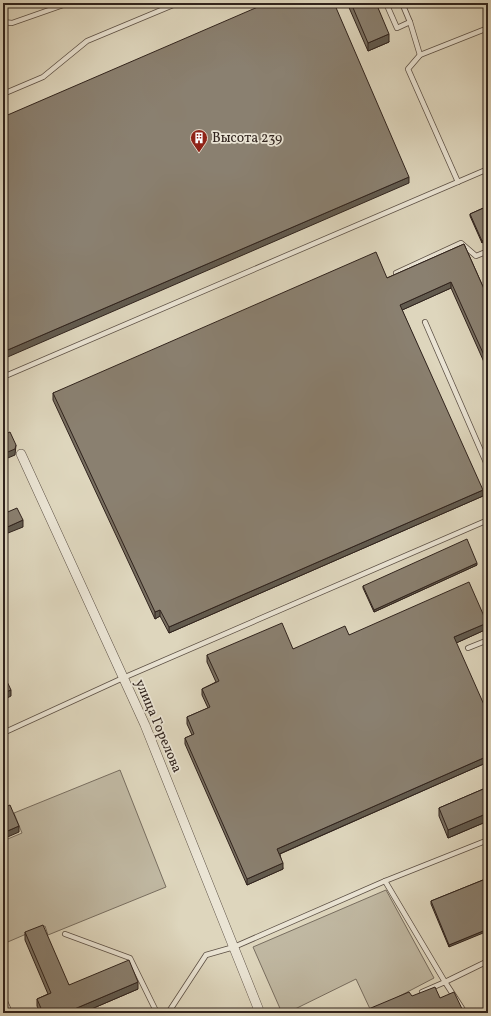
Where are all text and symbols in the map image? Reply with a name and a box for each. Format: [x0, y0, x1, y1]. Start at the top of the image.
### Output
building icon: Высота 239 [189, 128, 209, 153]
place label: Высота 239 [212, 129, 282, 148]
street label: улица Горелова [130, 676, 186, 776]

